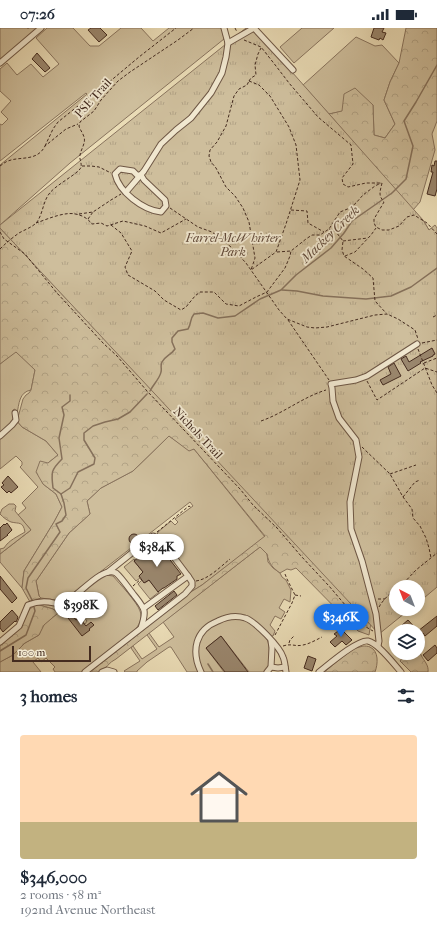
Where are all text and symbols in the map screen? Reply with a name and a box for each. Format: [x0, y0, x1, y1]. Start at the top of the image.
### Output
text: 07:26 [20, 5, 55, 23]
street label: PSE Trail [72, 75, 115, 121]
water label: Mackey Creek [297, 202, 362, 266]
park label: Farrel-McWhirter Park [185, 231, 282, 259]
street label: Nichols Trail [171, 404, 226, 462]
pin: $384K [129, 534, 185, 568]
text: $384K [139, 539, 175, 554]
north arrow [389, 580, 425, 616]
map controls [389, 580, 425, 660]
pin: $398K [53, 592, 109, 626]
text: $398K [63, 597, 99, 612]
pin: $346K [313, 604, 369, 638]
text: $346K [323, 609, 359, 624]
button: layers [389, 624, 425, 660]
scale bar [12, 644, 91, 663]
text: 100 m [18, 646, 46, 659]
icon: filters [395, 685, 417, 707]
text: 3 homes [20, 686, 77, 706]
icon: home [183, 761, 255, 833]
text: $346,000 [20, 867, 87, 887]
text: 2 rooms · 58 m² [20, 887, 101, 902]
text: 192nd Avenue Northeast [20, 902, 156, 917]

